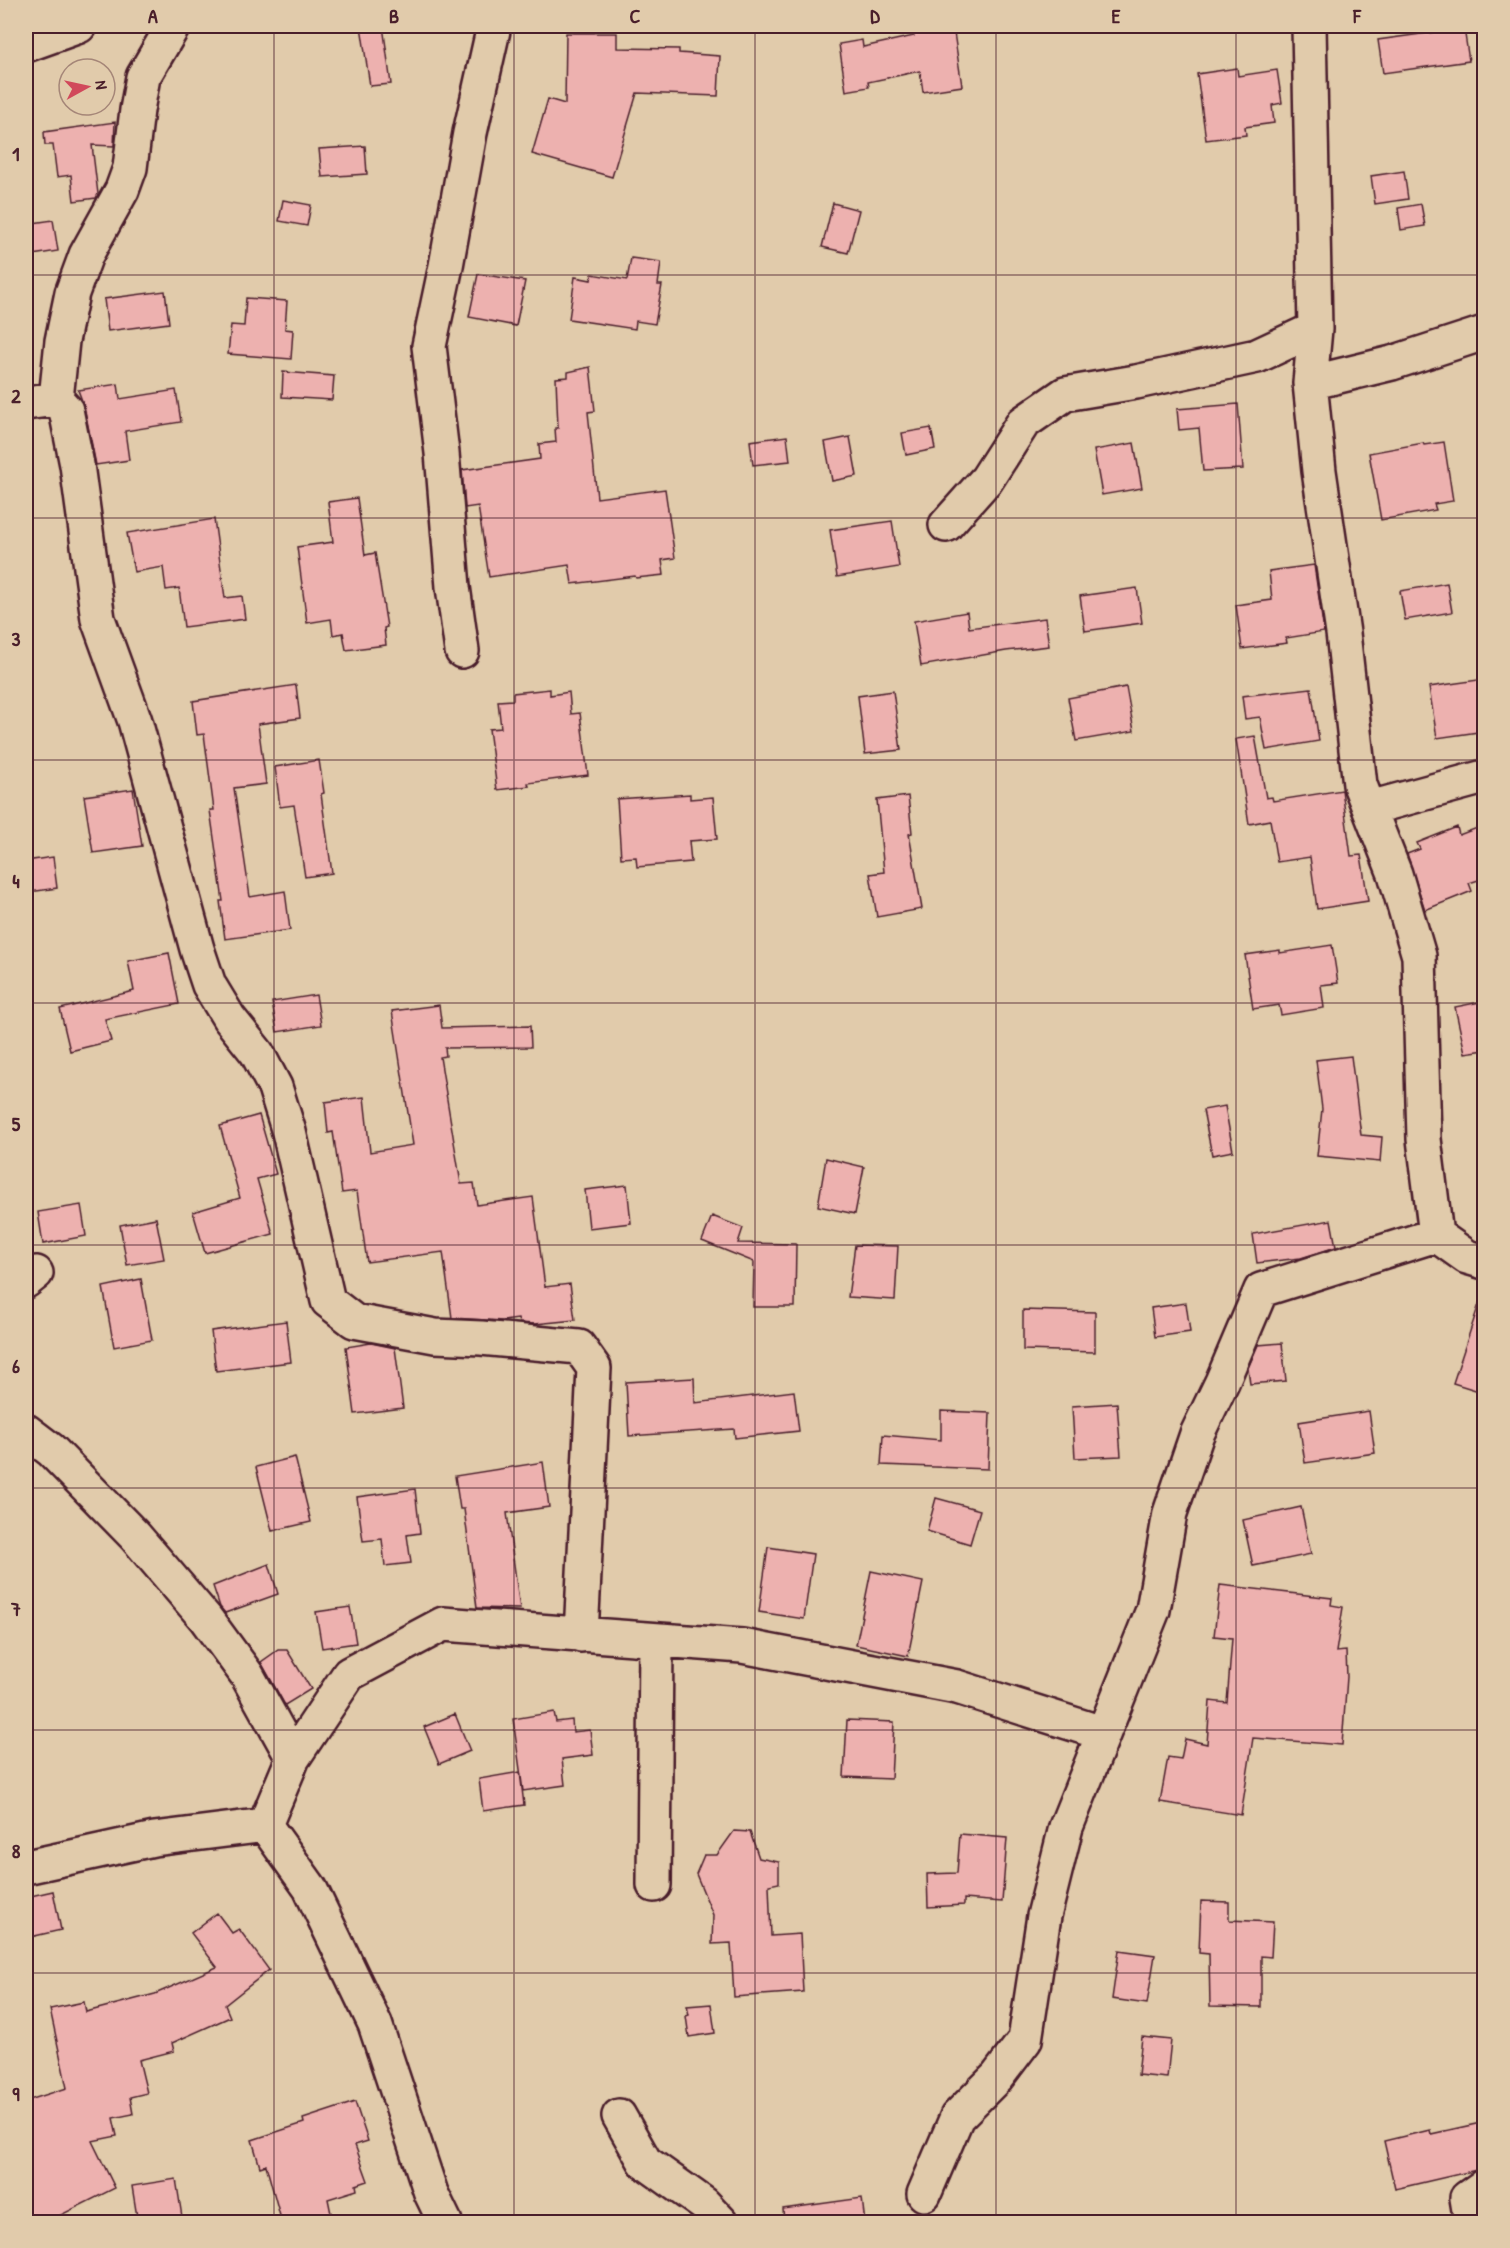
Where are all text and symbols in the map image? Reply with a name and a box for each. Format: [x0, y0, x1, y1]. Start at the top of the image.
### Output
text: A [148, 2, 158, 29]
text: B [389, 2, 399, 29]
text: C [630, 2, 641, 29]
text: D [870, 2, 880, 29]
text: E [1112, 2, 1121, 29]
text: F [1352, 2, 1362, 29]
north arrow [57, 57, 117, 117]
text: N [90, 79, 113, 91]
text: 1 [12, 140, 20, 167]
text: 2 [11, 382, 21, 409]
text: 3 [12, 625, 21, 652]
text: 4 [12, 867, 20, 894]
text: 5 [12, 1110, 21, 1137]
text: 6 [12, 1352, 20, 1379]
text: 7 [10, 1595, 21, 1622]
text: 8 [12, 1837, 21, 1864]
text: 9 [12, 2080, 20, 2107]

